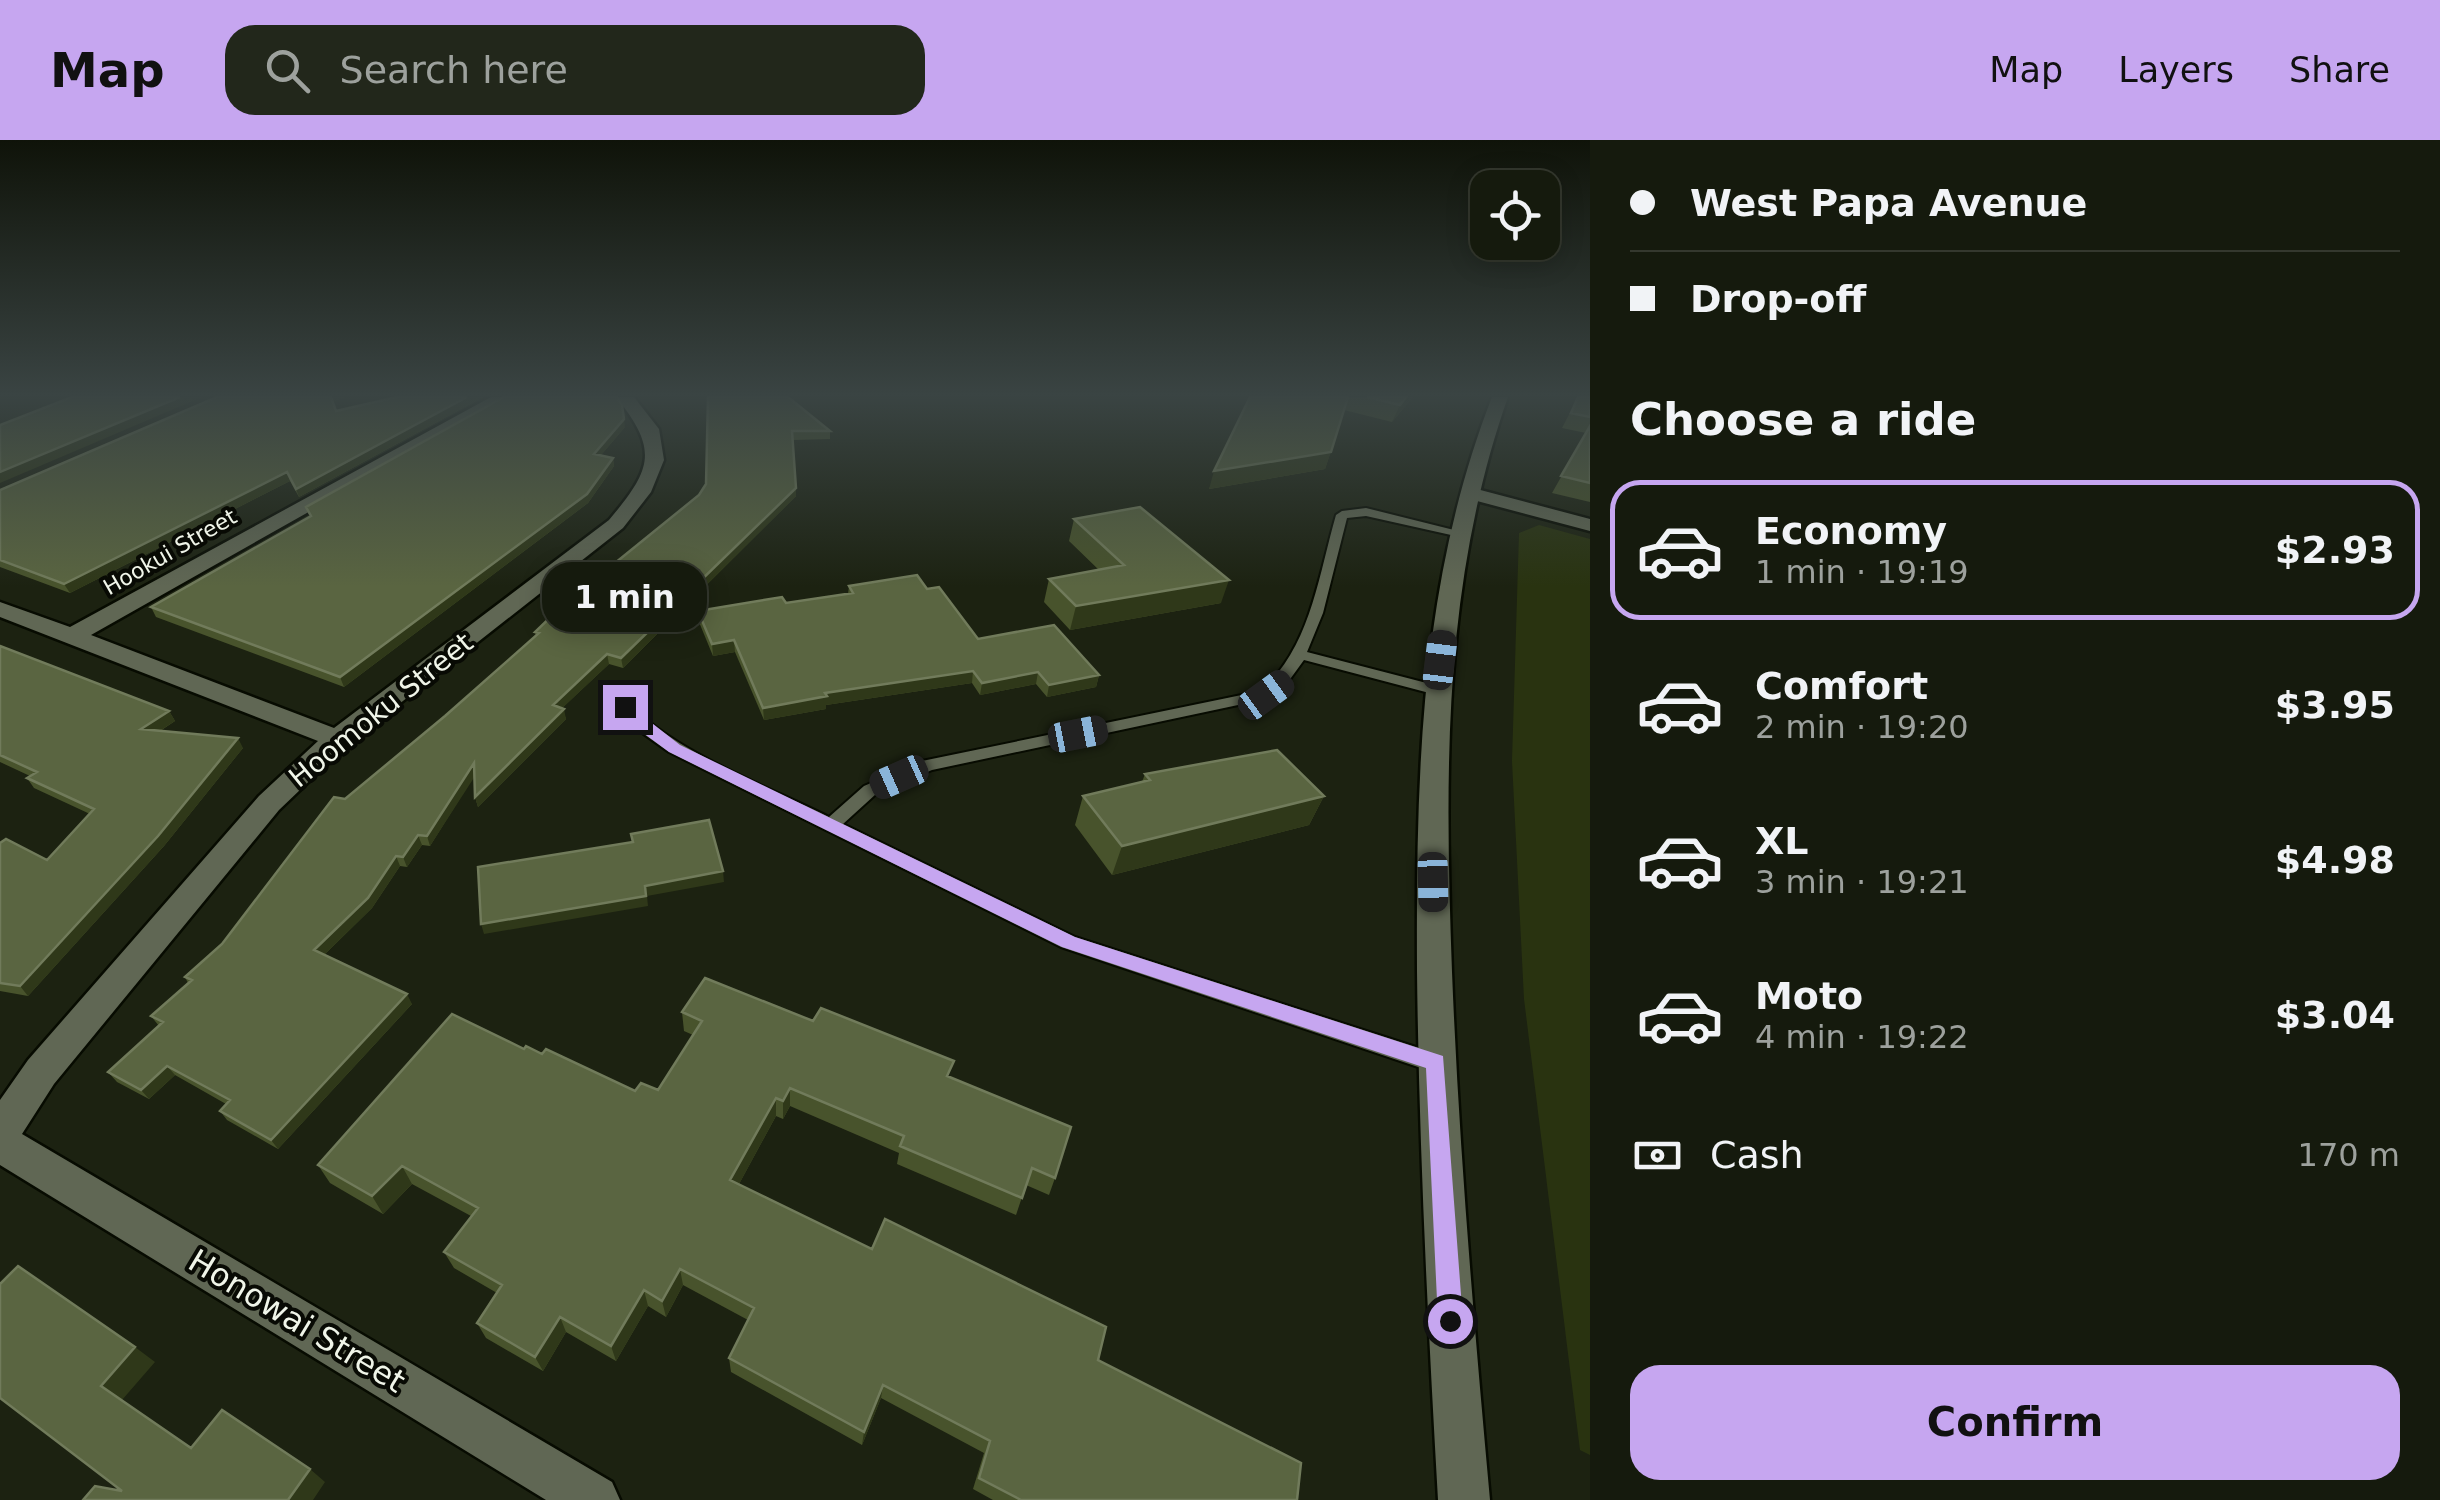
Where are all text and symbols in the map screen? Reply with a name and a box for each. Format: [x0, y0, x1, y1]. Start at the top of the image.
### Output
search box [225, 25, 925, 115]
text: Map [50, 42, 165, 98]
icon: search [260, 43, 315, 98]
text: Search here [340, 48, 568, 92]
text: Map [1989, 50, 2063, 90]
text: Layers [2118, 50, 2234, 90]
text: Share [2289, 50, 2390, 90]
map controls [1470, 170, 1560, 260]
button: locate [1470, 170, 1560, 260]
text: West Papa Avenue [1690, 181, 2087, 225]
text: Drop-off [1690, 277, 1866, 321]
text: Choose a ride [1630, 393, 1976, 446]
street label: Hookui Street [99, 504, 241, 600]
icon: car [1635, 505, 1725, 595]
text: Economy [1755, 509, 1947, 553]
text: $2.93 [2275, 528, 2395, 572]
text: 1 min · 19:19 [1755, 553, 1969, 591]
callout: 1 min [542, 562, 708, 632]
text: 1 min [574, 578, 675, 616]
street label: Hoomoku Street [282, 626, 480, 794]
car [1421, 628, 1459, 692]
icon: car [1635, 660, 1725, 750]
text: Comfort [1755, 664, 1928, 708]
car [1233, 665, 1299, 725]
text: $3.95 [2275, 683, 2395, 727]
route end [603, 685, 648, 730]
text: 2 min · 19:20 [1755, 708, 1969, 746]
car [1046, 714, 1110, 754]
car [865, 751, 933, 803]
icon: car [1635, 815, 1725, 905]
text: XL [1755, 819, 1809, 863]
text: $4.98 [2275, 838, 2395, 882]
car [1417, 852, 1449, 912]
text: 3 min · 19:21 [1755, 863, 1969, 901]
icon: car [1635, 970, 1725, 1060]
text: Moto [1755, 974, 1863, 1018]
text: $3.04 [2275, 993, 2395, 1037]
text: 4 min · 19:22 [1755, 1018, 1969, 1056]
icon: cash [1630, 1128, 1685, 1183]
text: Cash [1710, 1133, 1804, 1177]
text: 170 m [2298, 1136, 2400, 1174]
street label: Honowai Street [182, 1241, 412, 1401]
route start [1428, 1299, 1473, 1344]
button: Confirm [1630, 1365, 2400, 1480]

